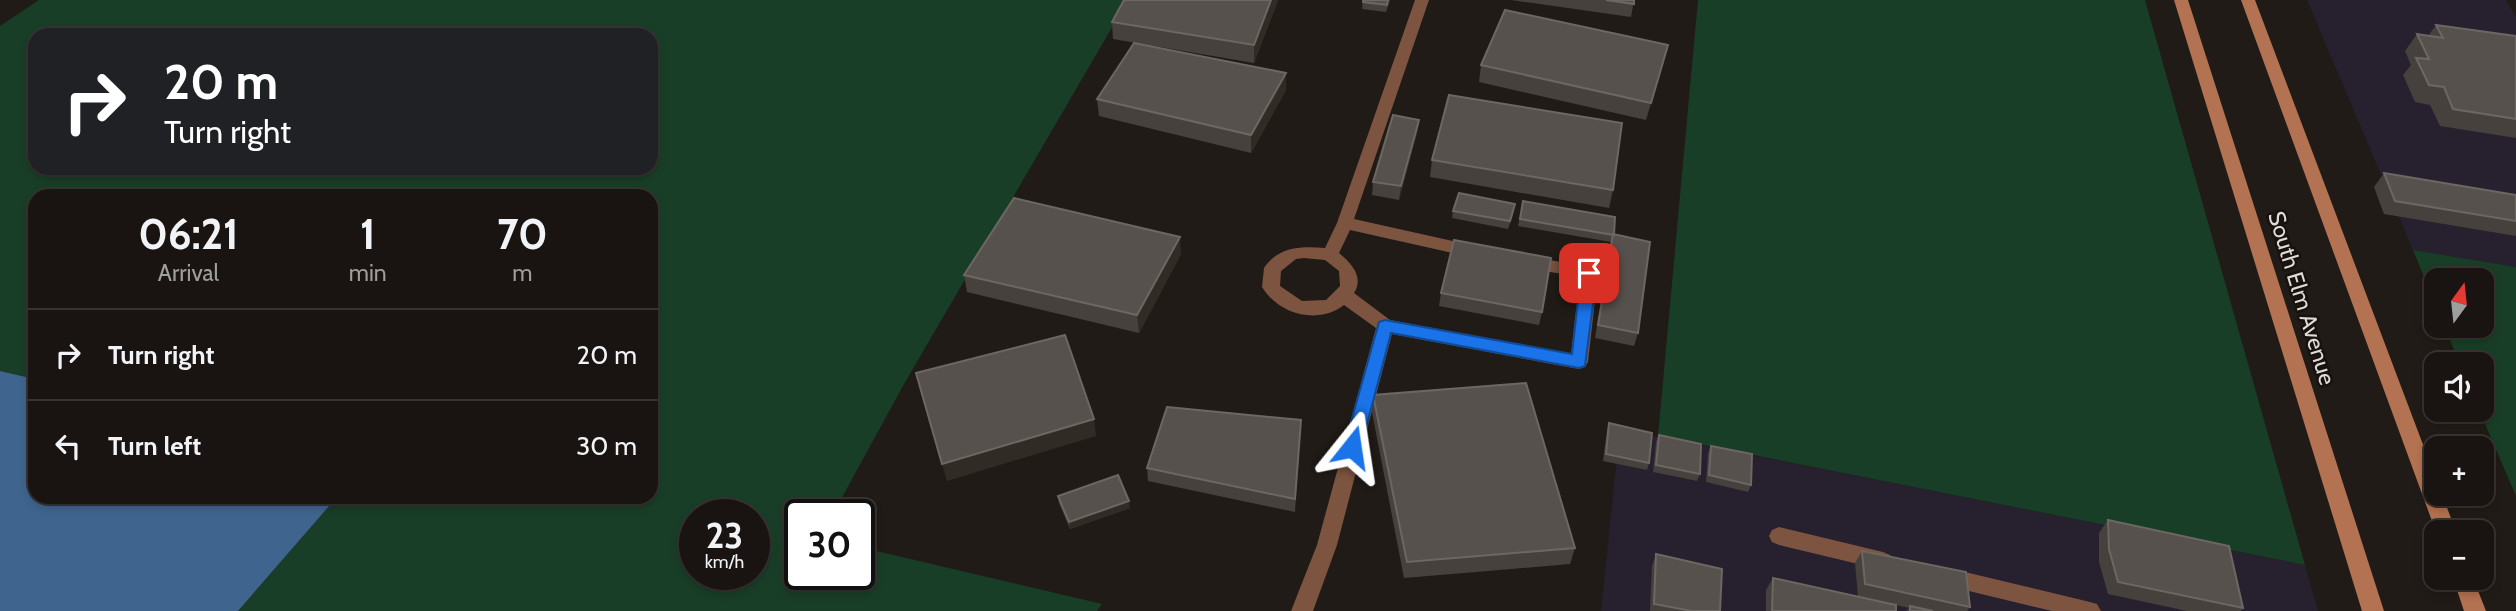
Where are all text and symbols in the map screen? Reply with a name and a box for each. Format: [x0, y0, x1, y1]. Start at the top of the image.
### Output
text: 20 m [164, 52, 278, 111]
icon: right [49, 56, 140, 147]
text: Turn right [164, 112, 291, 151]
text: 06:21 [138, 208, 239, 260]
text: 1 [360, 208, 376, 260]
text: 70 [497, 208, 548, 260]
street label: South Elm Avenue [2262, 208, 2342, 388]
pin [1559, 243, 1619, 303]
icon: arrive [1570, 254, 1608, 292]
text: Arrival [158, 259, 219, 287]
text: min [349, 259, 387, 287]
text: m [512, 259, 532, 287]
north arrow [2424, 268, 2494, 338]
map controls [2424, 268, 2494, 590]
icon: right [49, 336, 87, 374]
text: Turn right [108, 339, 214, 371]
text: 20 m [577, 339, 637, 371]
button: sound [2424, 352, 2494, 422]
position arrow [1315, 410, 1389, 484]
icon: left [49, 427, 87, 465]
text: Turn left [108, 430, 201, 462]
text: 30 m [576, 430, 637, 462]
button: + [2424, 436, 2494, 506]
speed limit sign: 30 [784, 499, 875, 590]
text: 23 [706, 514, 743, 557]
button: − [2424, 520, 2494, 590]
text: km/h [705, 551, 744, 573]

